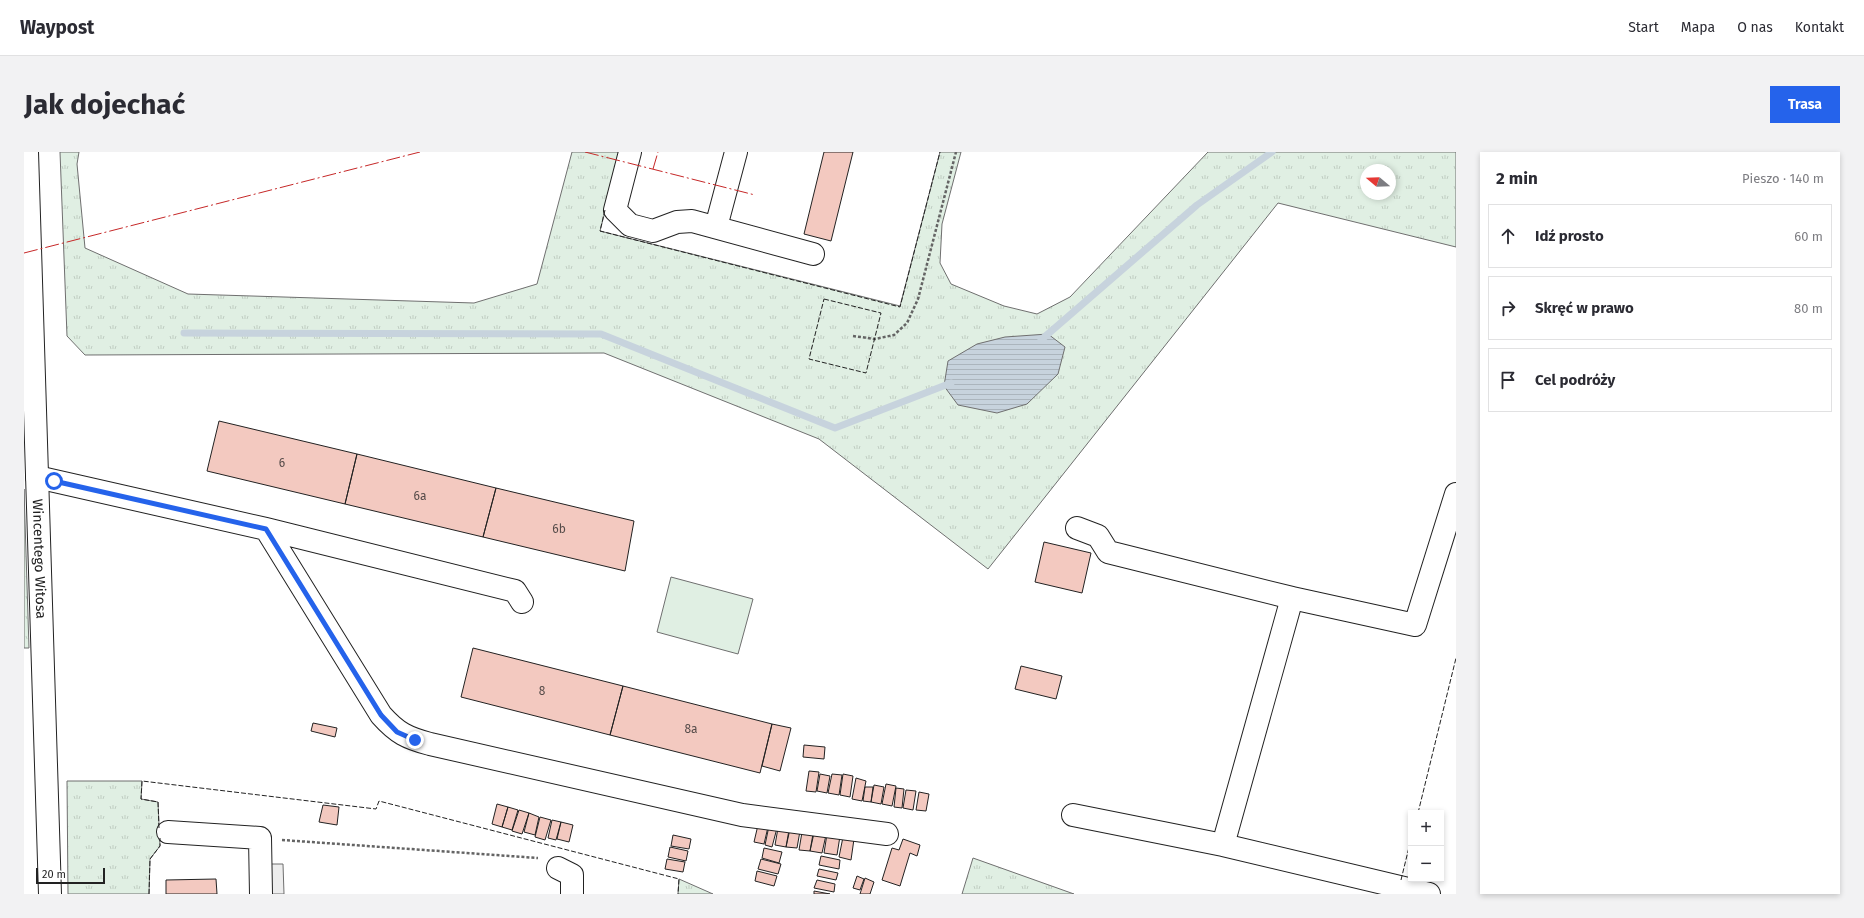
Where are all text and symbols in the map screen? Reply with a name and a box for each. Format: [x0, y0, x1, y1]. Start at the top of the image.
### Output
text: Waypost [20, 16, 94, 39]
text: Start [1628, 19, 1659, 36]
text: Mapa [1681, 19, 1715, 36]
text: O nas [1737, 19, 1773, 36]
text: Kontakt [1795, 19, 1844, 36]
button: Trasa [1770, 86, 1840, 123]
text: Jak dojechać [24, 88, 185, 121]
north arrow [1360, 164, 1396, 200]
text: 2 min [1496, 168, 1538, 189]
text: Pieszo · 140 m [1742, 171, 1824, 186]
icon: ahead [1497, 225, 1519, 247]
text: Idź prosto [1535, 227, 1604, 245]
text: 60 m [1794, 229, 1823, 244]
icon: right [1497, 297, 1519, 319]
text: Skręć w prawo [1535, 299, 1634, 317]
text: 80 m [1794, 301, 1823, 316]
icon: arrive [1497, 369, 1519, 391]
text: Cel podróży [1535, 371, 1615, 389]
house number: 6 [279, 456, 285, 470]
route start [45, 472, 63, 490]
house number: 6a [414, 489, 426, 503]
street label: Wincentego Witosa [29, 499, 50, 619]
house number: 6b [552, 522, 566, 536]
house number: 8 [539, 684, 546, 698]
house number: 8a [684, 722, 698, 736]
route end [406, 731, 424, 749]
map controls [1408, 810, 1444, 882]
button: + [1408, 810, 1444, 846]
button: − [1408, 846, 1444, 882]
scale bar [36, 866, 105, 885]
text: 20 m [42, 868, 66, 881]

